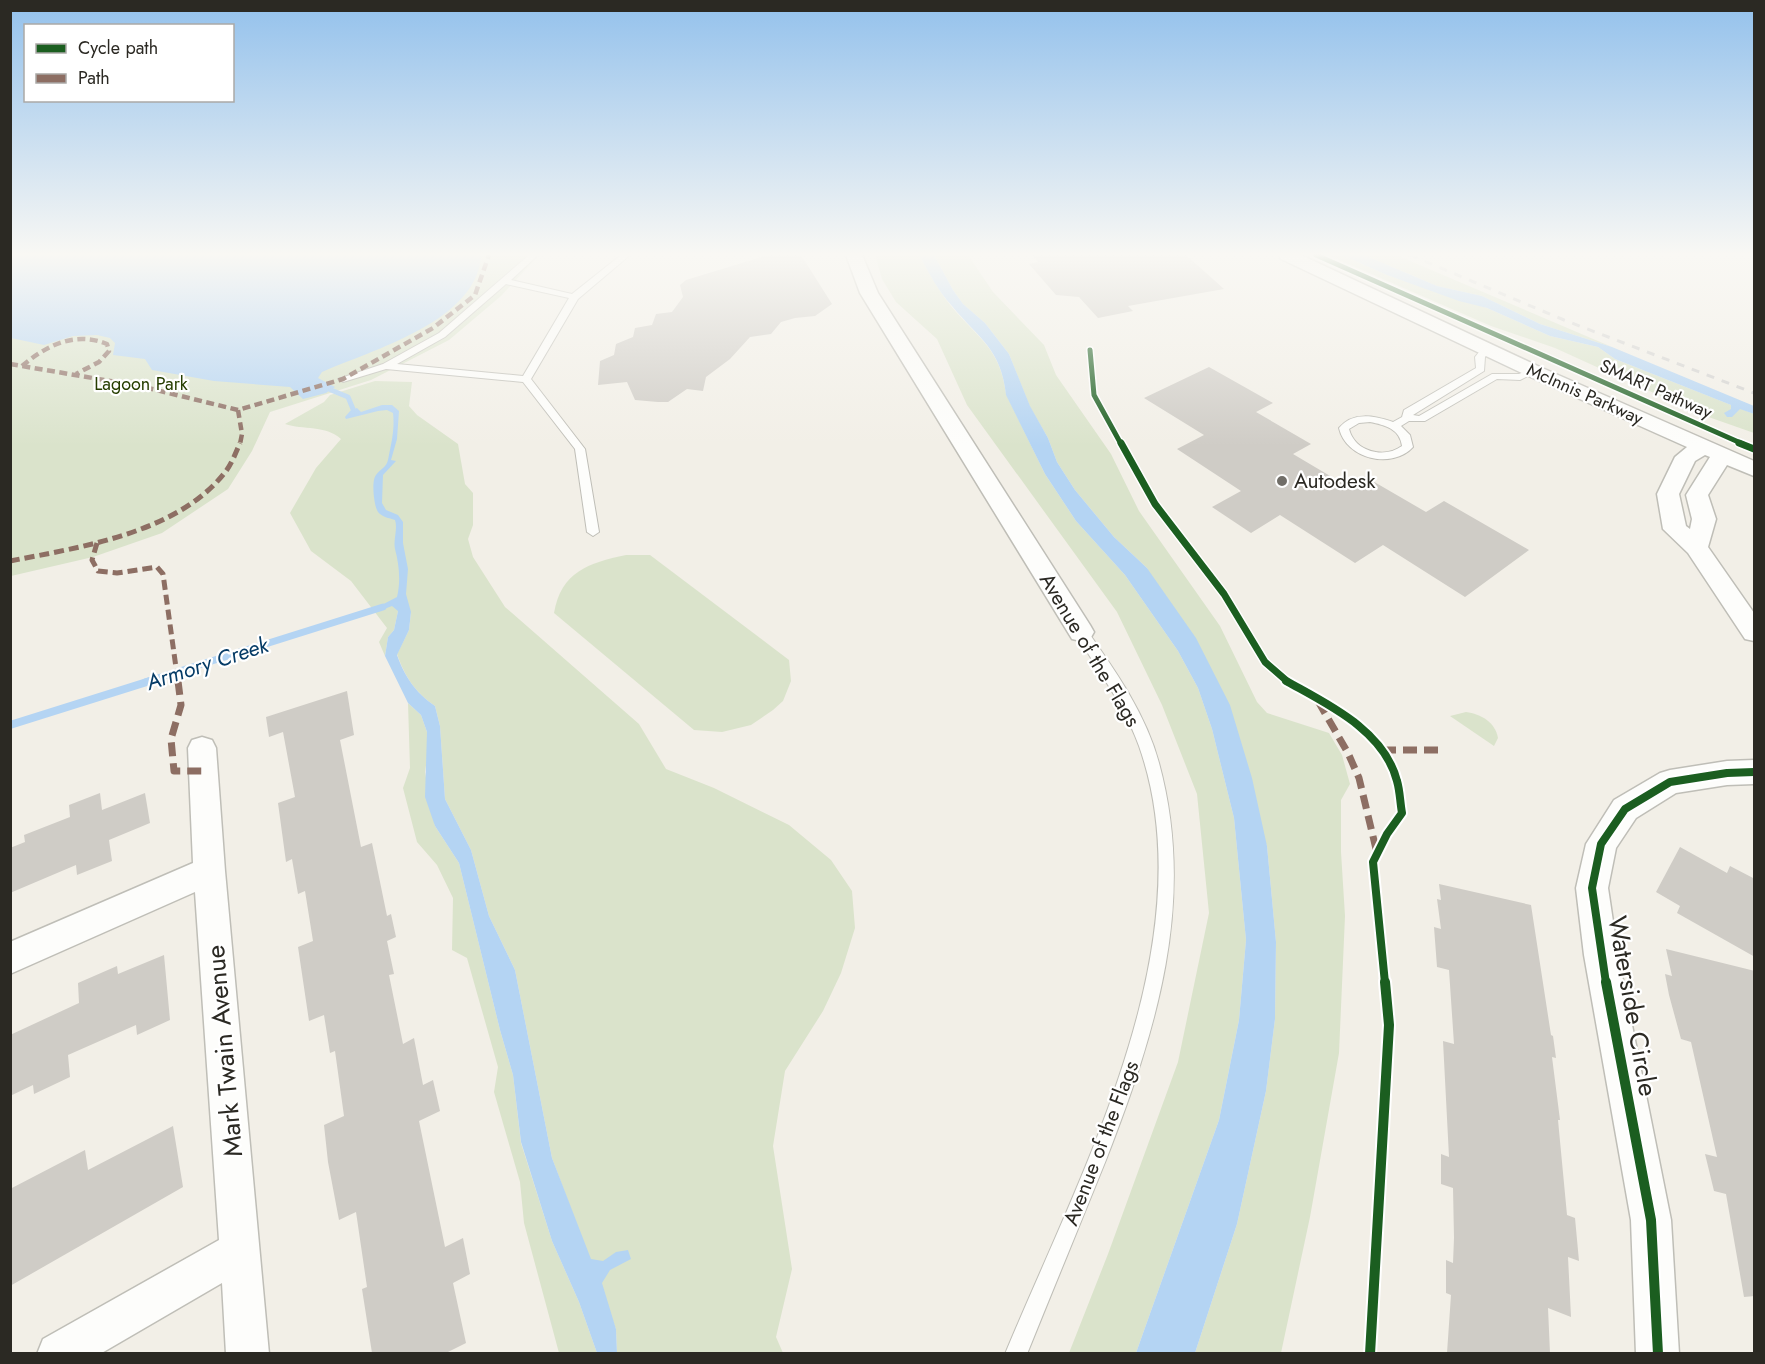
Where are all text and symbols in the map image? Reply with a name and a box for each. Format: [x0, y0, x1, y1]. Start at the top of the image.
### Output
legend [24, 24, 234, 102]
text: Cycle path [78, 35, 158, 61]
text: Path [78, 65, 110, 91]
street label: SMART Pathway [1596, 353, 1716, 425]
street label: McInnis Parkway [1523, 357, 1647, 431]
park label: Lagoon Park [94, 371, 188, 397]
place label: Autodesk [1294, 466, 1376, 496]
marker: Autodesk [1275, 474, 1289, 488]
street label: Avenue of the Flags [1032, 567, 1148, 733]
water label: Armory Creek [141, 628, 274, 698]
street label: Waterside Circle [1598, 913, 1668, 1099]
street label: Mark Twain Avenue [196, 944, 252, 1158]
street label: Avenue of the Flags [1056, 1056, 1146, 1230]

